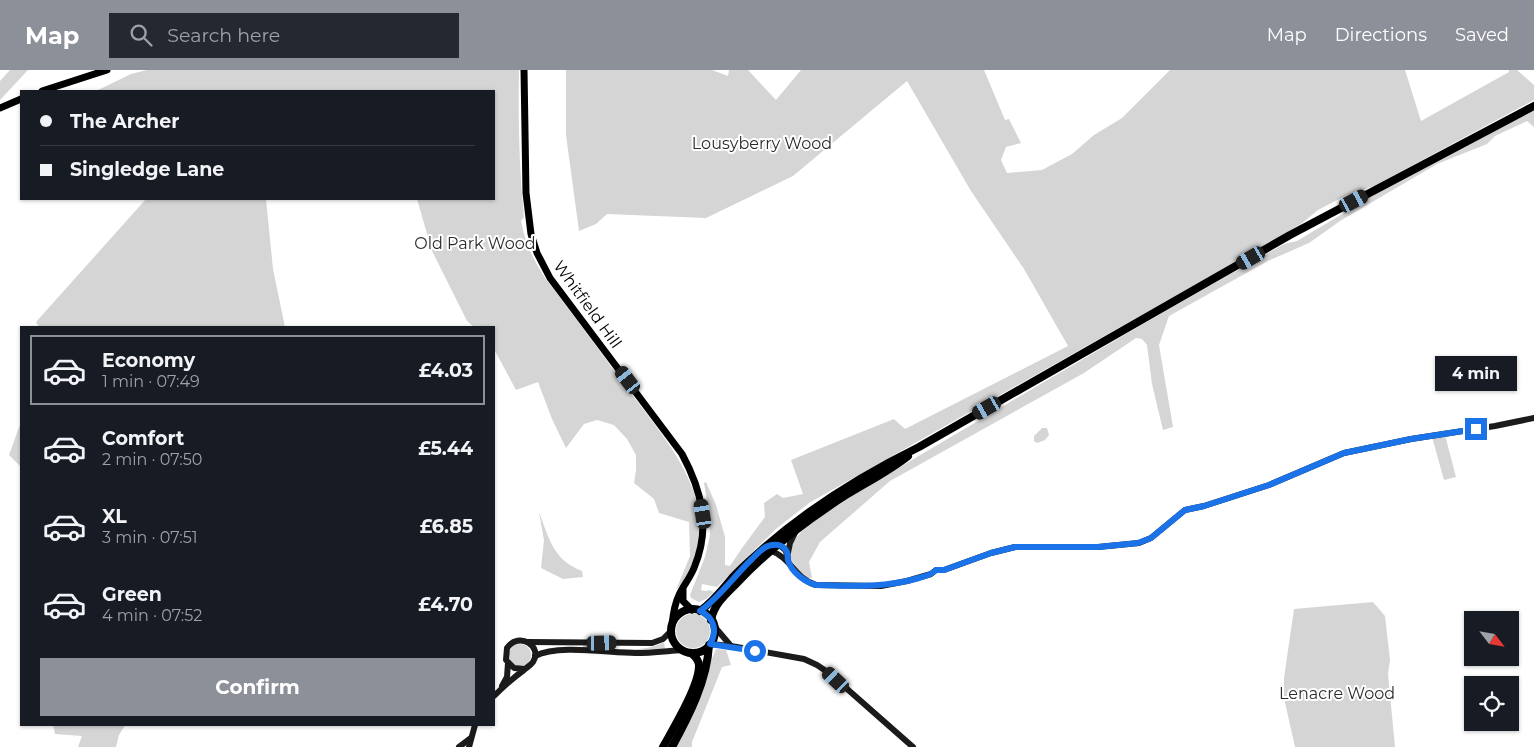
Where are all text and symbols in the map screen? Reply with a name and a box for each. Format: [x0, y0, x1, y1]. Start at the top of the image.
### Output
search box [109, 13, 459, 58]
text: Map [25, 21, 79, 50]
icon: search [127, 21, 155, 49]
text: Search here [167, 24, 280, 47]
text: Map [1267, 24, 1307, 46]
text: Directions [1335, 24, 1427, 46]
text: Saved [1455, 24, 1509, 46]
text: The Archer [70, 110, 179, 133]
park label: Lousyberry Wood [692, 134, 832, 153]
text: Singledge Lane [70, 158, 224, 181]
car [1337, 187, 1370, 215]
park label: Old Park Wood [414, 234, 536, 253]
car [1234, 244, 1267, 272]
street label: Whitfield Hill [550, 257, 626, 352]
icon: car [42, 348, 87, 393]
text: Economy [102, 349, 195, 372]
callout: 4 min [1435, 356, 1517, 392]
text: £4.03 [419, 359, 473, 382]
car [612, 364, 643, 396]
text: 4 min [1452, 364, 1500, 383]
text: 1 min · 07:49 [102, 372, 200, 391]
car [970, 394, 1003, 422]
route end [1465, 418, 1487, 440]
icon: car [42, 426, 87, 471]
text: Comfort [102, 427, 184, 450]
text: £5.44 [418, 437, 473, 460]
text: 2 min · 07:50 [102, 450, 202, 469]
car [693, 498, 712, 530]
icon: car [42, 504, 87, 549]
text: XL [102, 505, 127, 528]
text: £6.85 [420, 515, 473, 538]
text: 3 min · 07:51 [102, 528, 198, 547]
icon: car [42, 582, 87, 627]
text: Green [102, 583, 162, 606]
text: £4.70 [418, 593, 473, 616]
text: 4 min · 07:52 [102, 606, 202, 625]
north arrow [1464, 611, 1519, 666]
map controls [1464, 611, 1519, 731]
car [586, 635, 617, 651]
route start [744, 640, 766, 662]
button: Confirm [40, 658, 475, 716]
car [819, 664, 852, 696]
button: locate [1464, 676, 1519, 731]
park label: Lenacre Wood [1279, 684, 1395, 703]

